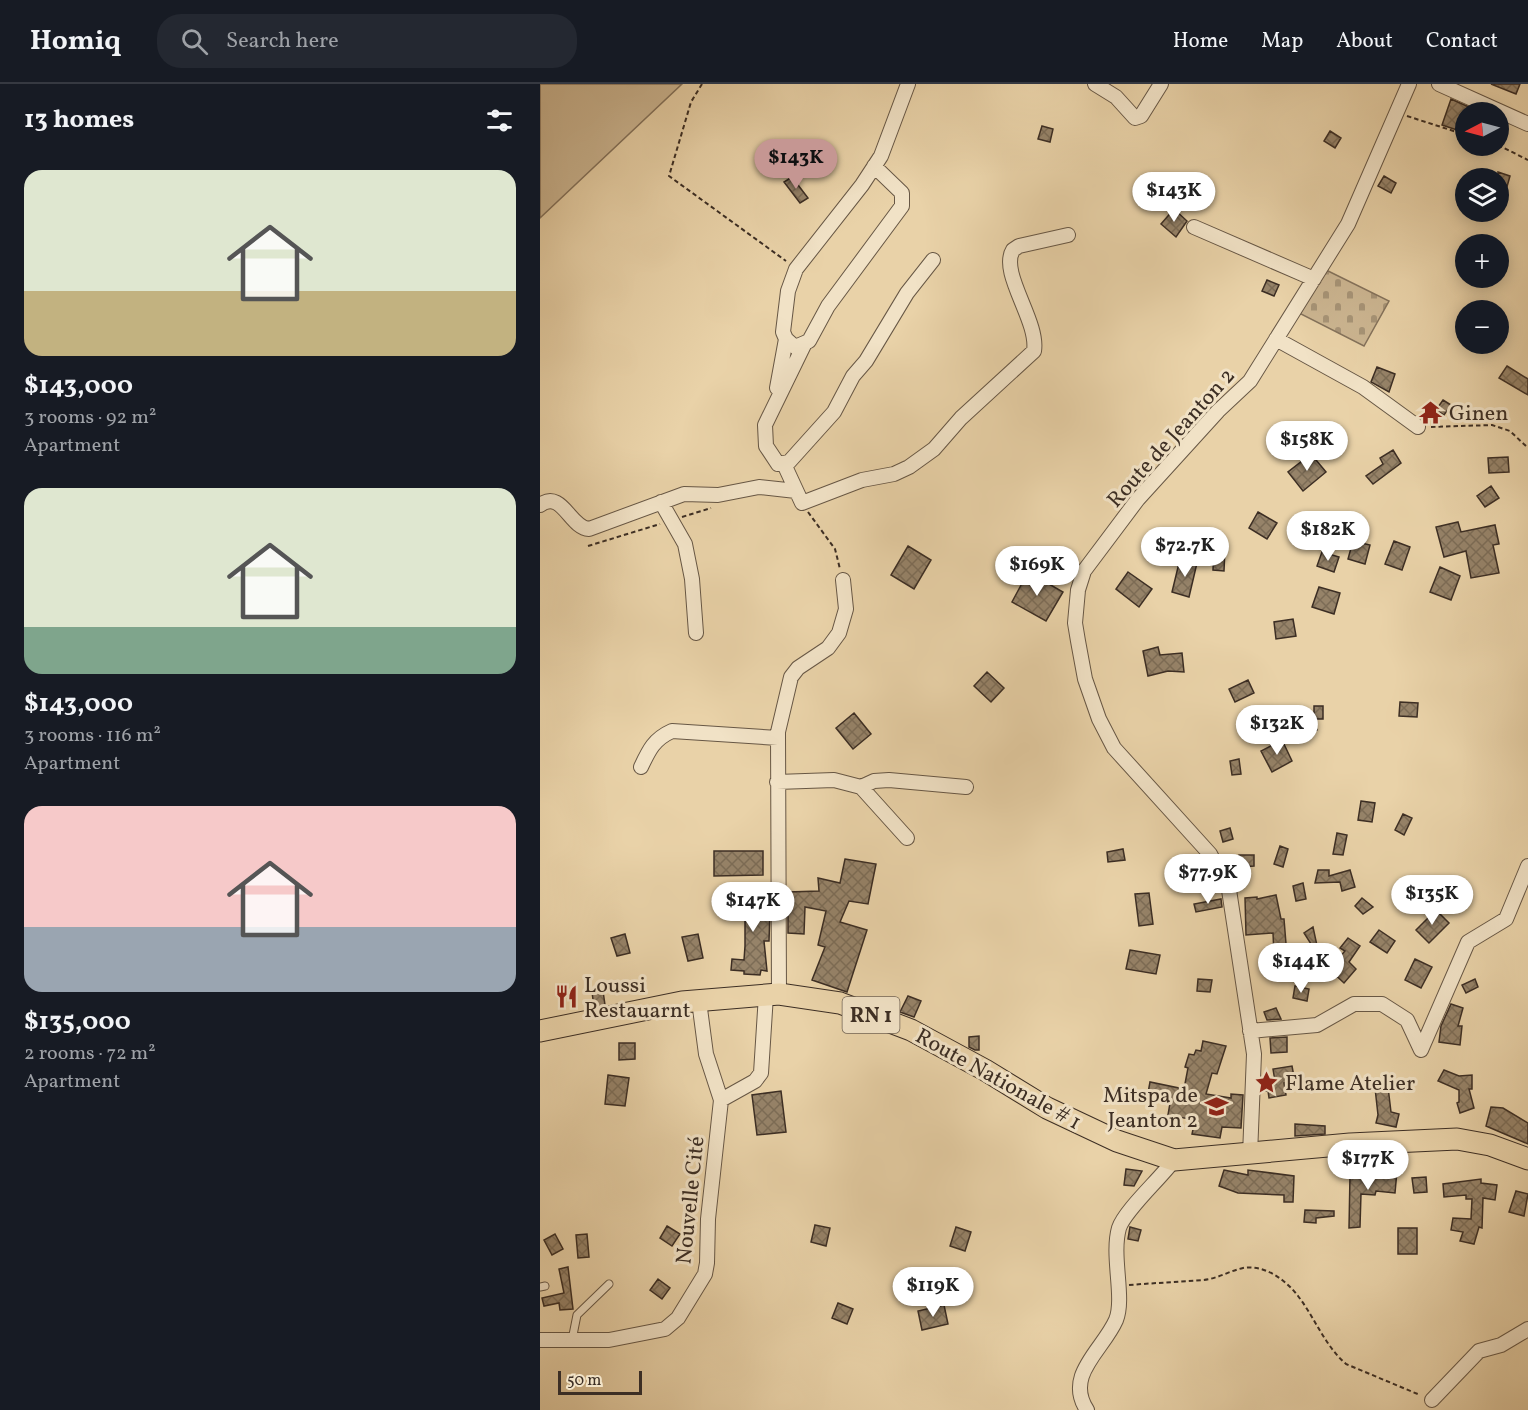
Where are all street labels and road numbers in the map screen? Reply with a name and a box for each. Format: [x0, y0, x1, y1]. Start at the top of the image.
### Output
street label: Route de Jeanton 2 [1101, 362, 1243, 515]
road number: RN 1 [842, 997, 900, 1033]
street label: Route Nationale # 1 [909, 1022, 1086, 1139]
street label: Nouvelle Cité [669, 1135, 714, 1266]

